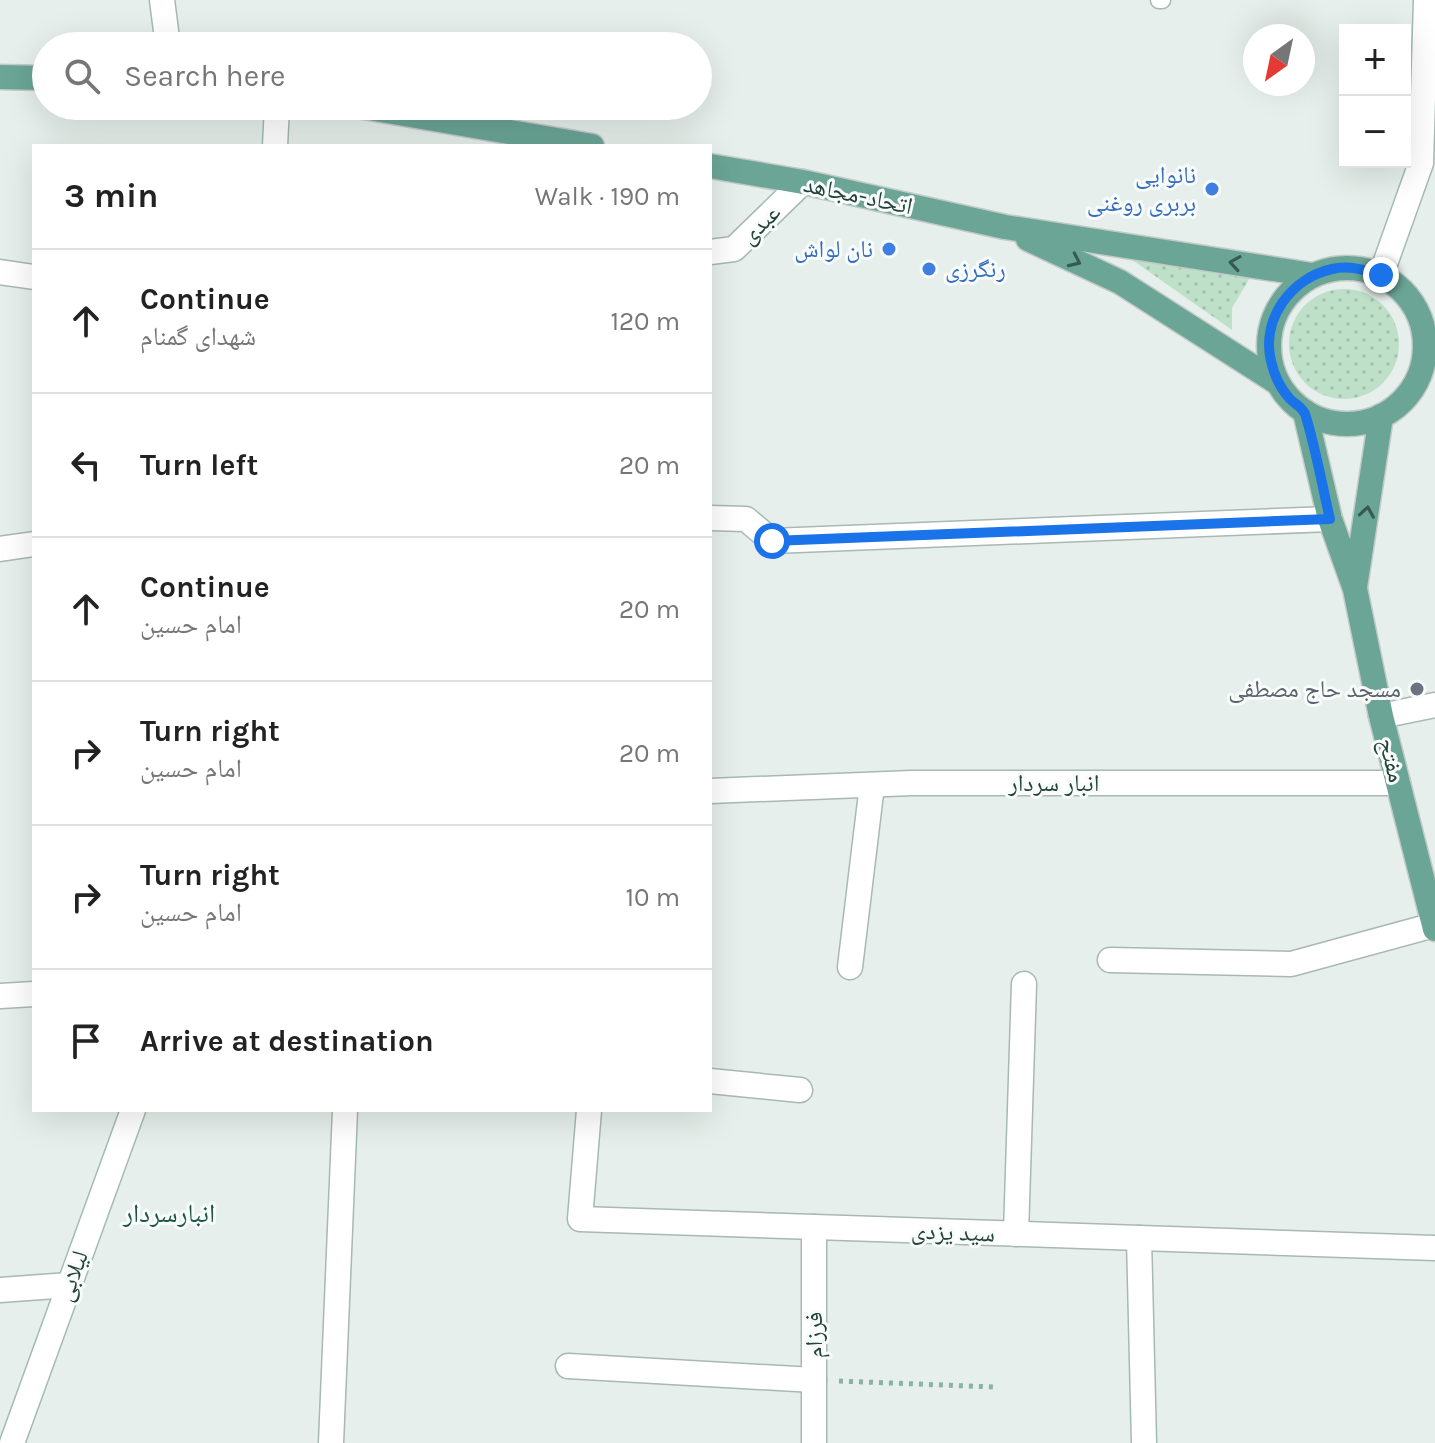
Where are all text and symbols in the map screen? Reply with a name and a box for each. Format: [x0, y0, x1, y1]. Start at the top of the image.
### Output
north arrow [1243, 24, 1315, 96]
map controls [1339, 24, 1411, 168]
button: + [1339, 24, 1411, 96]
search box [32, 32, 712, 120]
icon: search [60, 54, 104, 98]
text: Search here [124, 58, 285, 94]
button: − [1339, 96, 1411, 168]
place label: نانوایی بربری روغنی [1087, 161, 1196, 217]
street label: اتحاد-مجاهد [801, 170, 915, 220]
text: 3 min [64, 176, 158, 216]
marker: نانوایی بربری روغنی [1203, 180, 1221, 198]
text: Walk · 190 m [535, 181, 680, 212]
street label: عبدی [734, 198, 786, 250]
place label: نان لواش [794, 235, 873, 263]
marker: نان لواش [880, 240, 898, 258]
one-way arrow [1067, 251, 1081, 267]
place label: رنگرزی [945, 255, 1006, 283]
one-way arrow [1229, 255, 1242, 272]
route end [1363, 257, 1399, 293]
marker: رنگرزی [920, 260, 938, 278]
text: Continue [140, 281, 270, 317]
icon: ahead [64, 299, 108, 343]
text: 120 m [610, 306, 680, 337]
text: شهدای گمنام [140, 321, 256, 352]
icon: left [64, 443, 108, 487]
text: Turn left [140, 447, 258, 483]
text: 20 m [619, 450, 680, 481]
one-way arrow [1357, 505, 1374, 519]
route start [754, 523, 790, 559]
text: Continue [140, 569, 270, 605]
icon: ahead [64, 587, 108, 631]
text: 20 m [619, 594, 680, 625]
text: امام حسین [140, 609, 242, 640]
place label: مسجد حاج مصطفی [1228, 675, 1401, 704]
marker: مسجد حاج مصطفی [1408, 680, 1426, 698]
text: Turn right [140, 713, 280, 749]
icon: right [64, 731, 108, 775]
street label: مفتح [1372, 735, 1411, 785]
text: 20 m [619, 738, 680, 769]
text: امام حسین [140, 753, 242, 784]
street label: انبار سردار [1008, 769, 1099, 797]
text: Turn right [140, 857, 280, 893]
icon: right [64, 875, 108, 919]
text: 10 m [625, 882, 680, 913]
text: امام حسین [140, 897, 242, 928]
icon: arrive [64, 1019, 108, 1063]
text: Arrive at destination [140, 1023, 434, 1059]
district label: انبارسردار [122, 1198, 215, 1229]
street label: سید یزدی [910, 1217, 996, 1247]
street label: لیلابی [50, 1247, 94, 1305]
street label: فرزام [800, 1312, 830, 1358]

